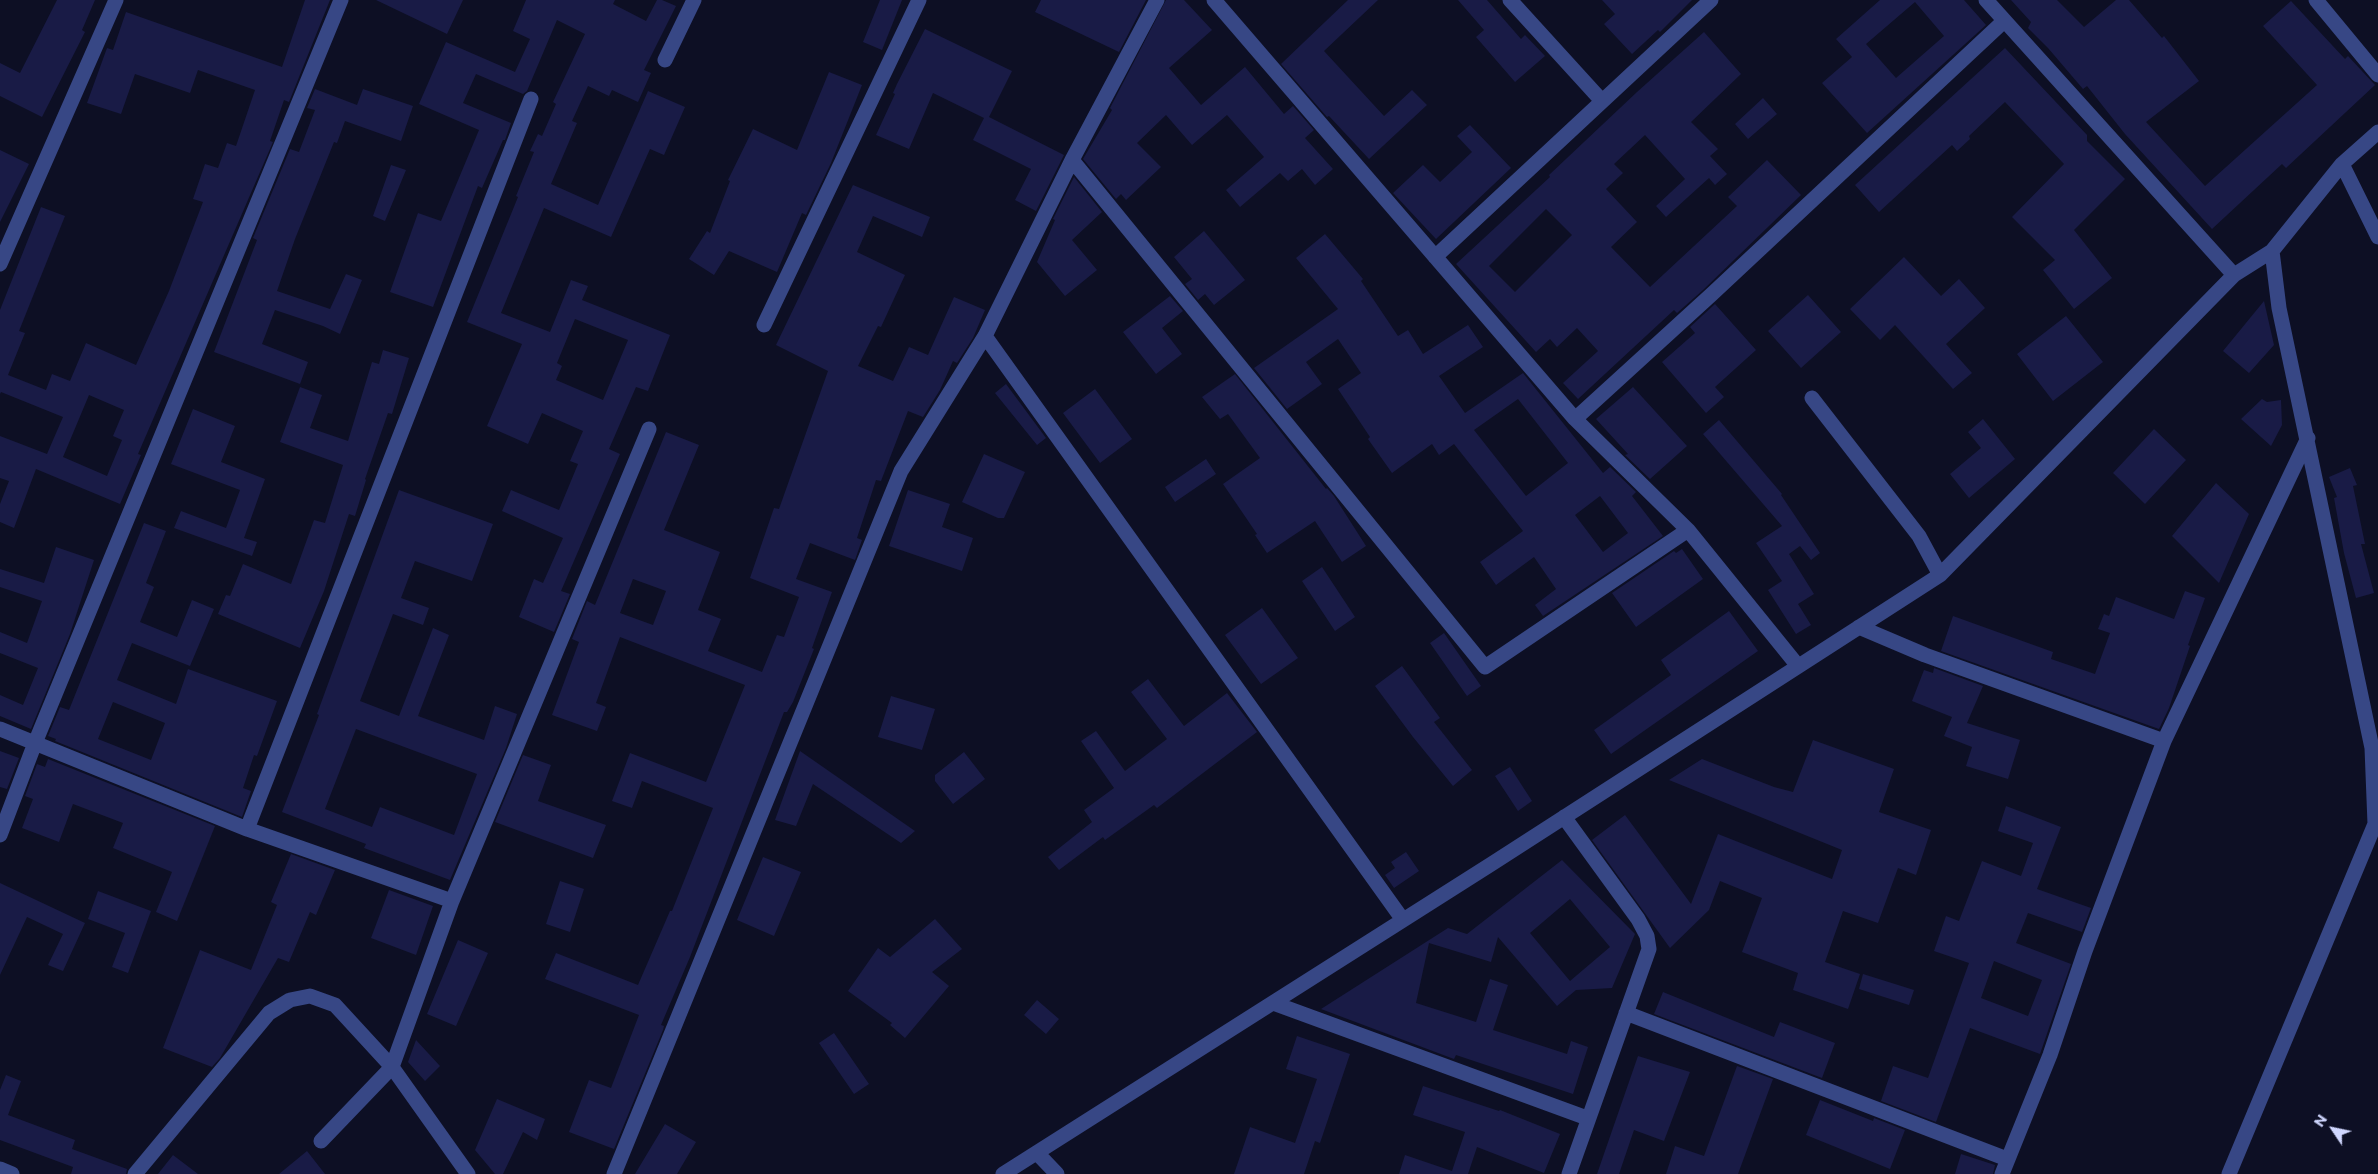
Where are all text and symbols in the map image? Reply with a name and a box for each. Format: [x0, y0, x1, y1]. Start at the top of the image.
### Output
north arrow [2308, 1104, 2358, 1154]
text: N [2310, 1111, 2331, 1130]

